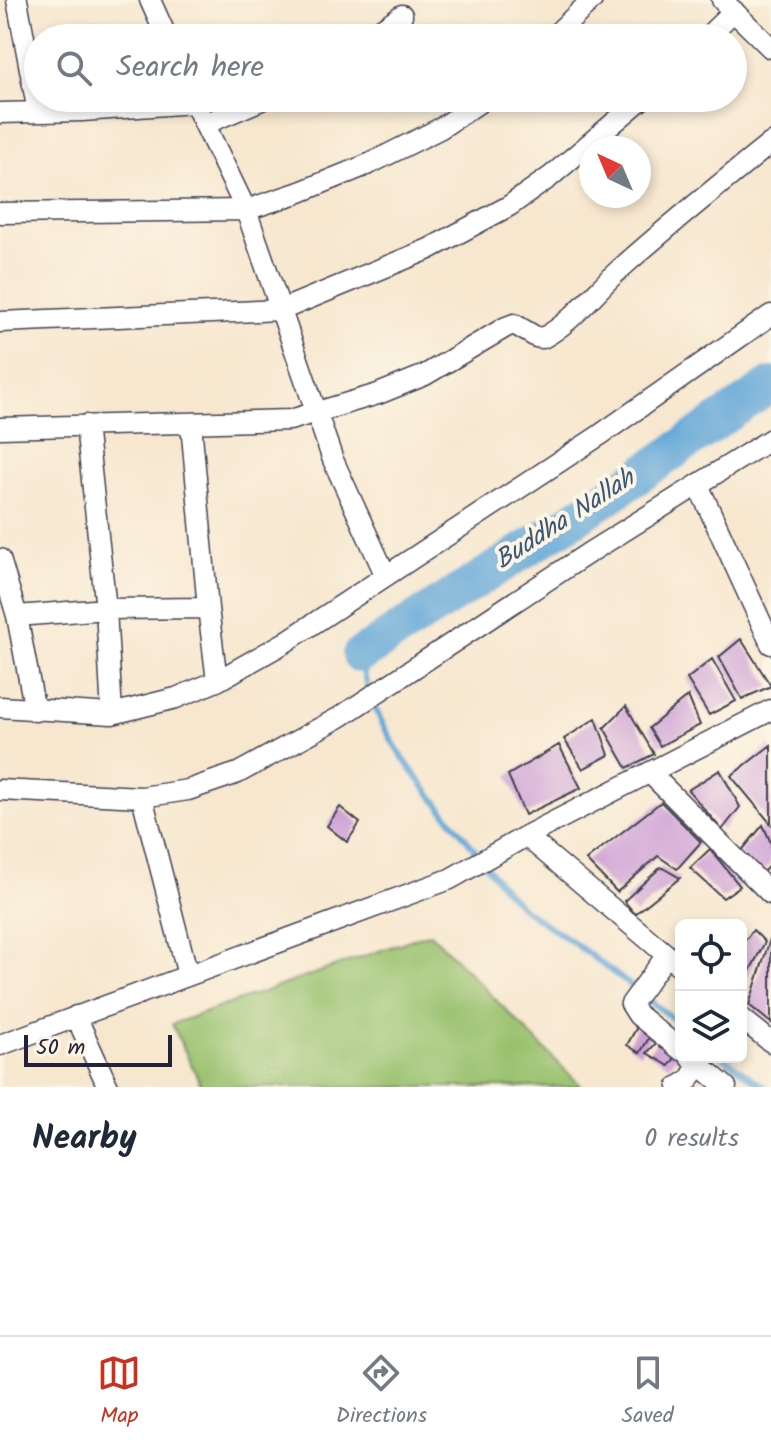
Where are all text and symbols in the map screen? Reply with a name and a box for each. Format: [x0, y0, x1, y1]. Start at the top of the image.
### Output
search box [24, 24, 747, 112]
text: Search here [116, 44, 264, 92]
icon: search [52, 46, 96, 90]
north arrow [579, 136, 651, 208]
water label: Buddha Nallah [486, 458, 645, 581]
map controls [675, 919, 747, 1063]
button: locate [675, 919, 747, 991]
button: layers [675, 991, 747, 1063]
scale bar [24, 1031, 172, 1067]
text: 50 m [36, 1031, 85, 1066]
text: Nearby [32, 1112, 137, 1166]
text: 0 results [644, 1118, 739, 1160]
tab: Map [97, 1351, 141, 1434]
tab: Directions [336, 1351, 427, 1434]
tab: Saved [622, 1351, 674, 1434]

